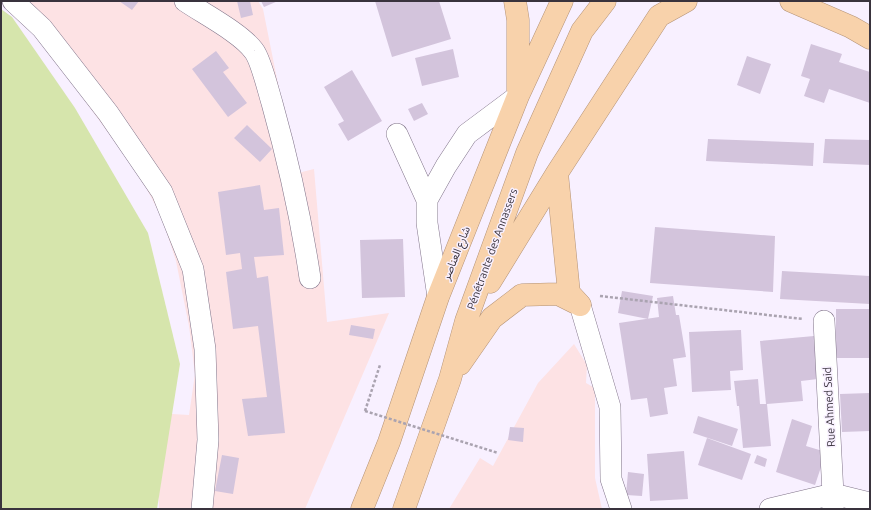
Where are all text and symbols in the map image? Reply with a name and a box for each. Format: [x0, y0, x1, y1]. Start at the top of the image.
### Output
street label: Pénétrante des Annassers [465, 187, 520, 311]
street label: شارع العناصر [439, 224, 474, 283]
street label: Rue Ahmed Said [821, 367, 837, 447]

